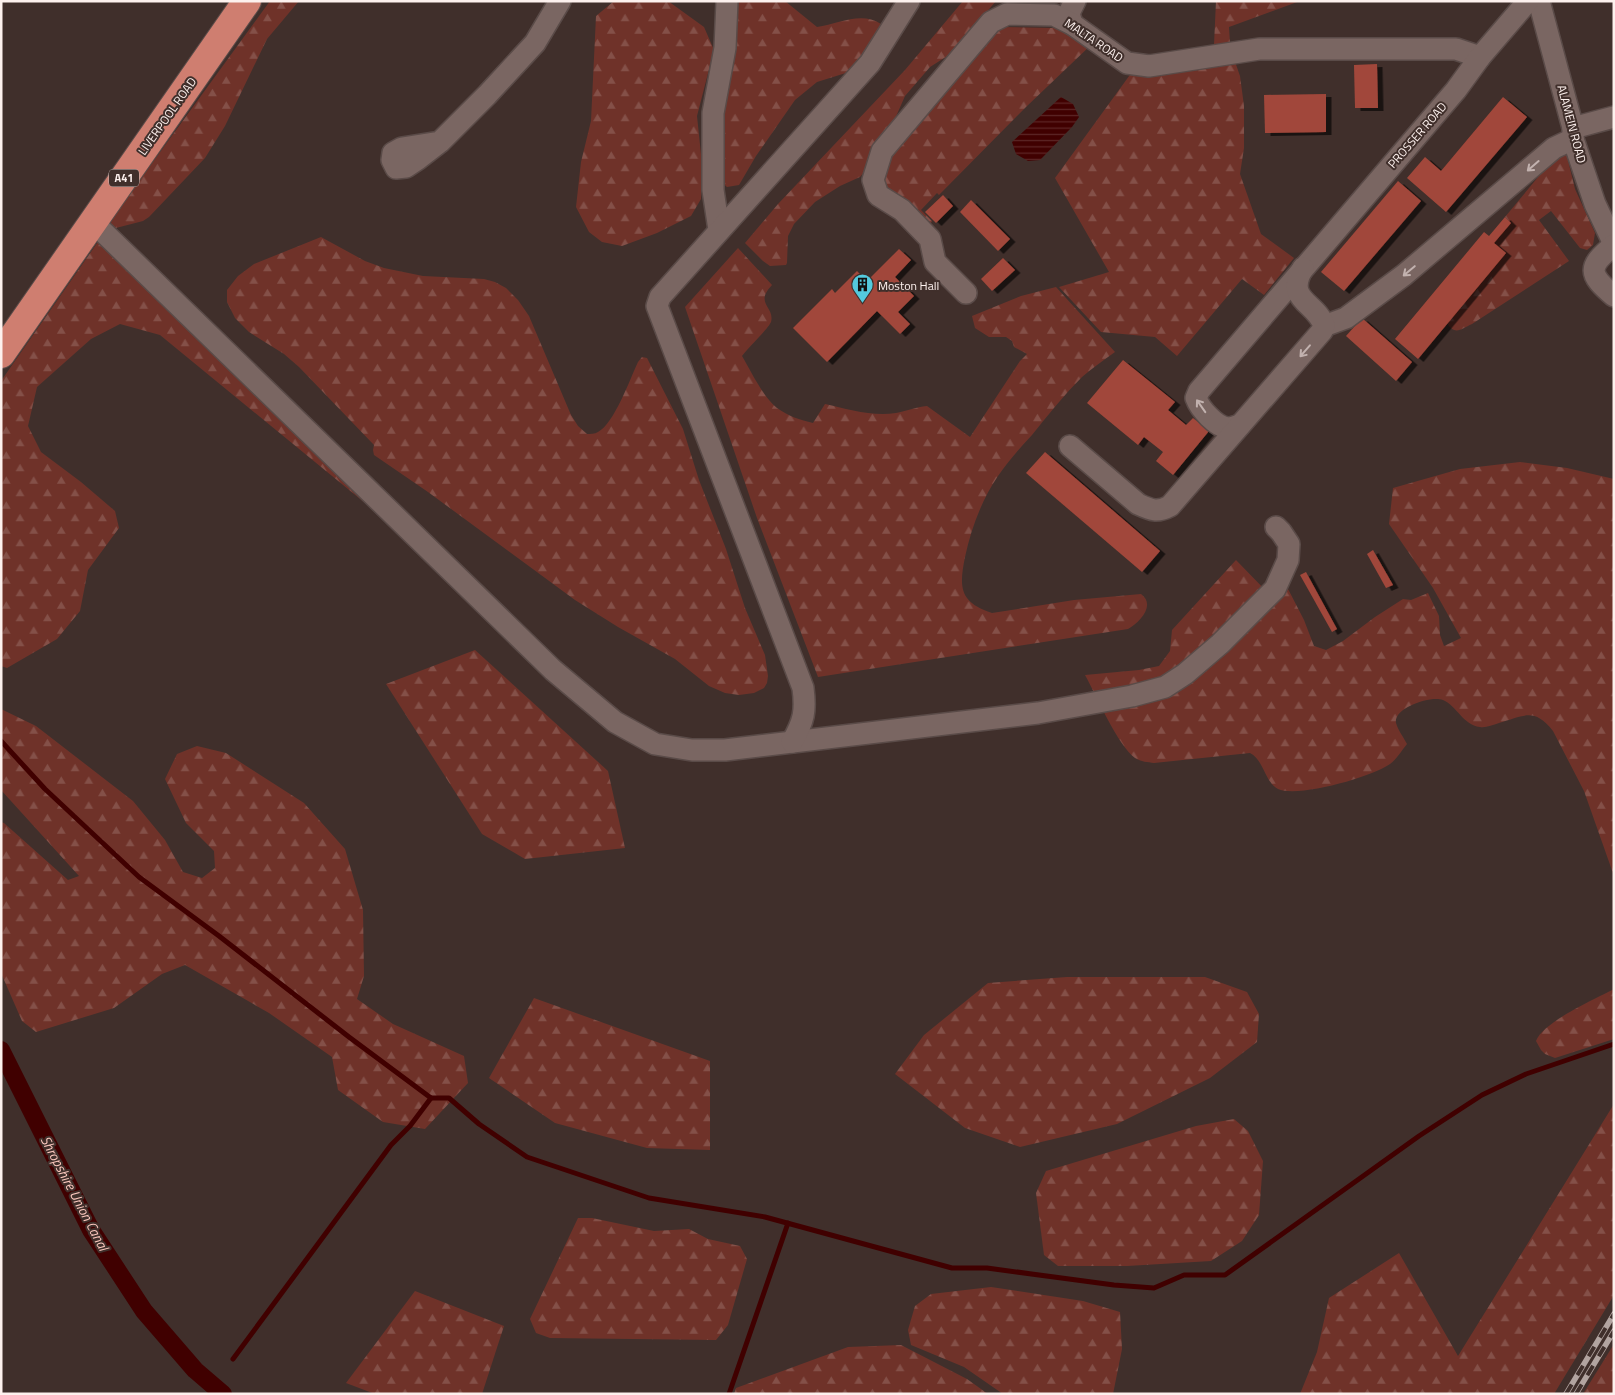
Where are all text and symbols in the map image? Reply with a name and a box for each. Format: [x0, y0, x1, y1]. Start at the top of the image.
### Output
street label: MALTA ROAD [1061, 13, 1127, 67]
street label: LIVERPOOL ROAD [133, 73, 201, 159]
street label: ALAMEIN ROAD [1552, 83, 1592, 166]
street label: PROSSER ROAD [1383, 98, 1451, 172]
one-way arrow [1527, 161, 1540, 172]
road number: A41 [109, 170, 139, 187]
one-way arrow [1403, 265, 1416, 276]
building icon: Moston Hall [850, 273, 874, 304]
place label: Moston Hall [878, 276, 939, 295]
one-way arrow [1299, 344, 1310, 357]
one-way arrow [1196, 399, 1206, 413]
water label: Shropshire Union Canal [36, 1132, 115, 1256]

